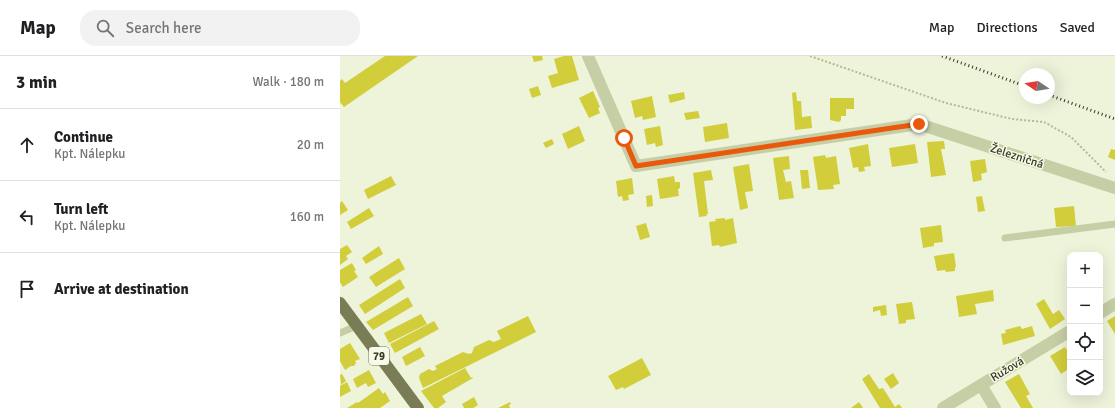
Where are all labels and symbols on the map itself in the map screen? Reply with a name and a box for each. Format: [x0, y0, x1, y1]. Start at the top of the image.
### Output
north arrow [1019, 68, 1055, 104]
route end [910, 115, 928, 133]
route start [615, 129, 633, 147]
street label: Železničná [988, 141, 1045, 172]
road number: 79 [369, 347, 389, 365]
street label: Ružová [988, 354, 1027, 385]

